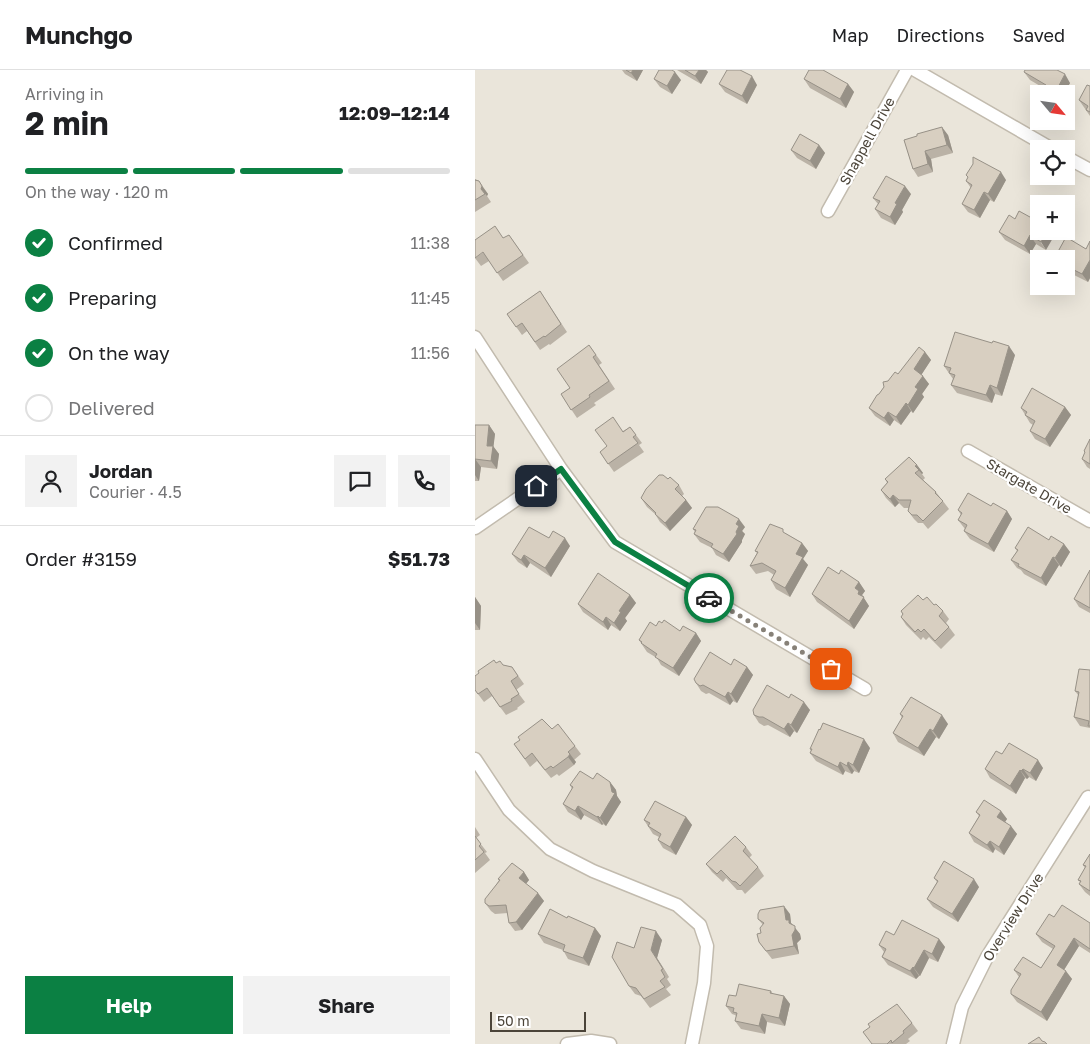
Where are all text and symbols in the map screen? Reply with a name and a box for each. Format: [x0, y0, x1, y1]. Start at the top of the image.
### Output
text: Munchgo [25, 20, 133, 49]
text: Map [832, 24, 868, 46]
text: Directions [896, 24, 984, 46]
text: Saved [1012, 24, 1065, 46]
text: Arriving in [25, 84, 104, 104]
north arrow [1030, 85, 1075, 130]
map controls [1030, 85, 1075, 295]
street label: Shappell Drive [835, 94, 898, 188]
text: 12:09–12:14 [339, 101, 450, 124]
text: 2 min [25, 104, 109, 142]
button: locate [1030, 140, 1075, 185]
text: On the way · 120 m [25, 182, 168, 202]
button: + [1030, 195, 1075, 240]
icon: check [25, 229, 53, 257]
text: Confirmed [68, 231, 163, 254]
text: 11:38 [411, 233, 450, 253]
button: − [1030, 250, 1075, 295]
icon: check [25, 284, 53, 312]
text: Preparing [68, 286, 157, 309]
text: 11:45 [411, 288, 450, 308]
icon: check [25, 339, 53, 367]
text: On the way [68, 341, 170, 364]
text: 11:56 [411, 343, 450, 363]
text: Delivered [68, 396, 155, 419]
street label: Stargate Drive [984, 454, 1075, 517]
button: person [25, 455, 77, 507]
button: chat [334, 455, 386, 507]
button: phone [398, 455, 450, 507]
text: Jordan [89, 459, 153, 482]
pin [515, 465, 557, 507]
icon: home [522, 472, 550, 500]
text: Courier · 4.5 [89, 482, 182, 502]
text: Order #3159 [25, 547, 137, 570]
text: $51.73 [388, 547, 450, 570]
courier [684, 573, 734, 623]
icon: car [695, 584, 723, 612]
pin [810, 648, 852, 690]
icon: bag [817, 655, 845, 683]
street label: Overview Drive [979, 869, 1047, 964]
button: Help [25, 976, 233, 1034]
button: Share [243, 976, 450, 1034]
scale bar [490, 1009, 586, 1032]
text: 50 m [497, 1012, 530, 1029]

